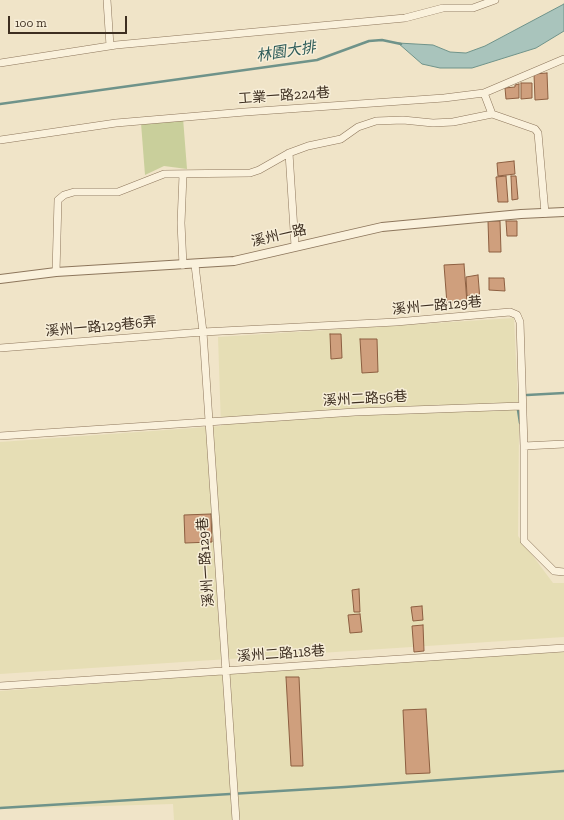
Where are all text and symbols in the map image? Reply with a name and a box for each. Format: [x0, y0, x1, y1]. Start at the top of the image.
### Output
scale bar [10, 8, 129, 34]
text: 100 m [15, 16, 47, 30]
water label: 林園大排 [255, 38, 317, 66]
street label: 工業一路224巷 [238, 84, 330, 108]
street label: 溪州一路 [250, 222, 308, 250]
street label: 溪州一路129巷 [391, 294, 483, 318]
street label: 溪州一路129巷6弄 [45, 314, 157, 340]
street label: 溪州二路56巷 [322, 388, 408, 410]
street label: 溪州一路129巷 [194, 517, 218, 607]
street label: 溪州二路118巷 [236, 643, 326, 665]

